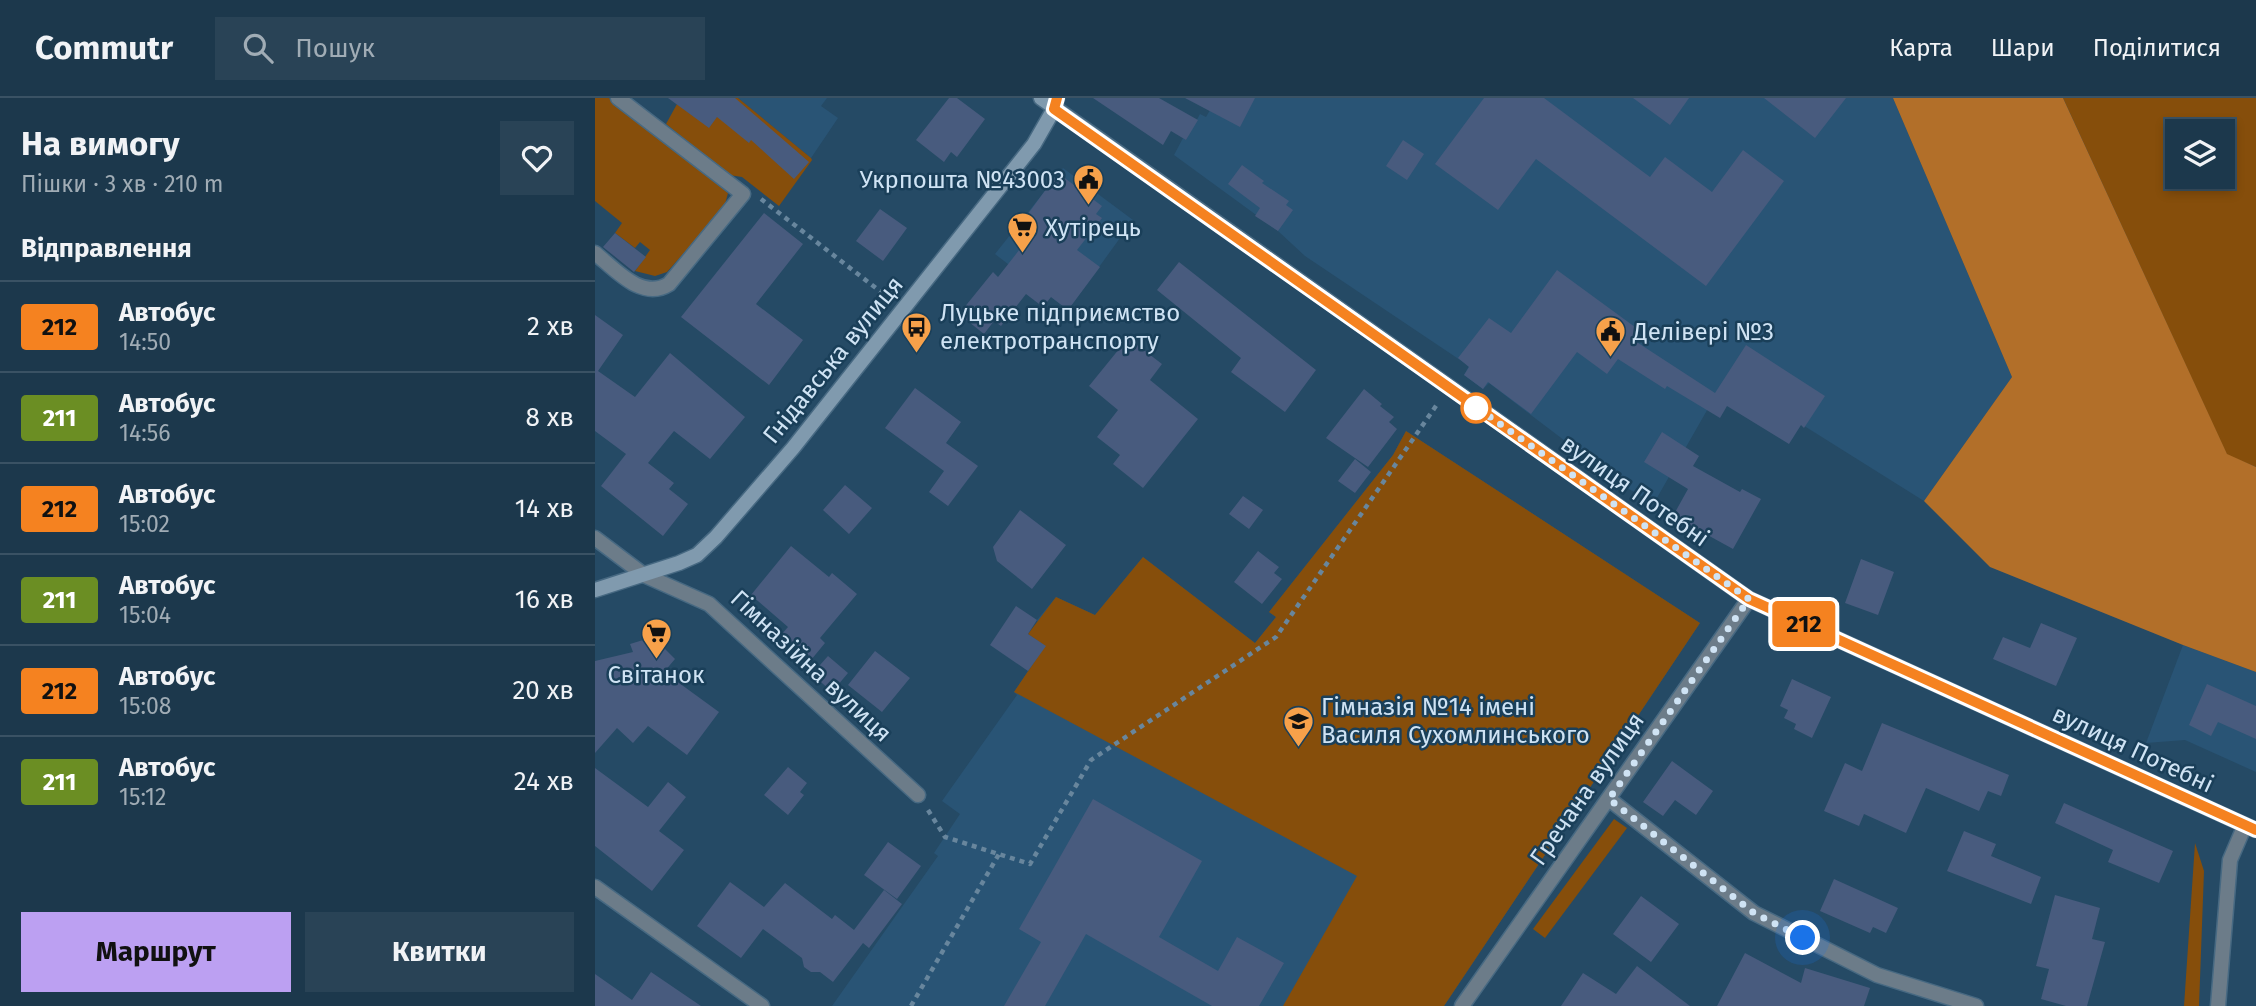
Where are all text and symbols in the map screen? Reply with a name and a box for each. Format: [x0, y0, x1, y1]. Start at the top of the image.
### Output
search box [215, 17, 705, 80]
text: Commutr [35, 28, 173, 68]
icon: search [239, 29, 277, 67]
text: Пошук [295, 33, 375, 64]
text: Карта [1889, 34, 1953, 62]
text: Шари [1991, 34, 2055, 62]
text: Поділитися [2093, 34, 2221, 62]
map controls [2165, 119, 2235, 189]
button: layers [2165, 119, 2235, 189]
button: heart [500, 121, 574, 195]
text: На вимогу [21, 124, 180, 164]
public building icon: Укрпошта №43003 [1071, 163, 1105, 207]
place label: Укрпошта №43003 [860, 166, 1065, 194]
text: Пішки · 3 хв · 210 m [21, 170, 224, 198]
supermarket icon: Хутірець [1005, 211, 1039, 255]
place label: Хутірець [1045, 214, 1141, 242]
text: Відправлення [21, 233, 192, 264]
street label: Гнідавська вулиця [757, 271, 909, 449]
text: Автобус [119, 297, 216, 328]
place label: Луцьке підприємство електротранспорту [940, 299, 1180, 355]
bus stop icon: Луцьке підприємство електротранспорту [900, 310, 934, 354]
text: 2 хв [527, 311, 574, 342]
text: 212 [42, 313, 77, 341]
public building icon: Делівері №3 [1593, 315, 1627, 359]
place label: Делівері №3 [1632, 318, 1774, 346]
text: 14:50 [119, 328, 171, 356]
text: Автобус [119, 388, 216, 419]
unlabelled marker [1461, 393, 1491, 423]
text: 8 хв [526, 402, 574, 433]
text: 211 [43, 404, 76, 432]
text: 14:56 [119, 419, 171, 447]
street label: вулиця Потебні [1556, 430, 1714, 552]
text: Автобус [119, 479, 216, 510]
text: 14 хв [515, 493, 574, 524]
text: 212 [42, 495, 77, 523]
text: 15:02 [119, 510, 170, 538]
text: Автобус [119, 570, 216, 601]
text: 16 хв [515, 584, 574, 615]
street label: Гімназійна вулиця [725, 584, 897, 748]
text: 211 [43, 586, 76, 614]
text: 15:04 [119, 601, 171, 629]
line badge: 212 [1764, 601, 1844, 647]
text: 212 [1786, 610, 1822, 638]
supermarket icon: Світанок [639, 616, 673, 660]
text: Автобус [119, 661, 216, 692]
place label: Світанок [607, 661, 705, 689]
text: 20 хв [512, 675, 574, 706]
text: 212 [42, 677, 77, 705]
text: 15:08 [119, 692, 172, 720]
place label: Гімназія №14 імені Василя Сухомлинського [1321, 693, 1590, 749]
street label: вулиця Потебні [2048, 699, 2218, 799]
school or university icon: Гімназія №14 імені Василя Сухомлинського [1281, 704, 1315, 748]
street label: Гречана вулиця [1524, 707, 1650, 871]
text: Автобус [119, 752, 216, 783]
text: 24 хв [514, 766, 574, 797]
text: 211 [43, 768, 76, 796]
text: 15:12 [119, 783, 166, 811]
button: Маршрут [21, 912, 291, 992]
button: Квитки [305, 912, 574, 992]
your location [1785, 920, 1820, 955]

